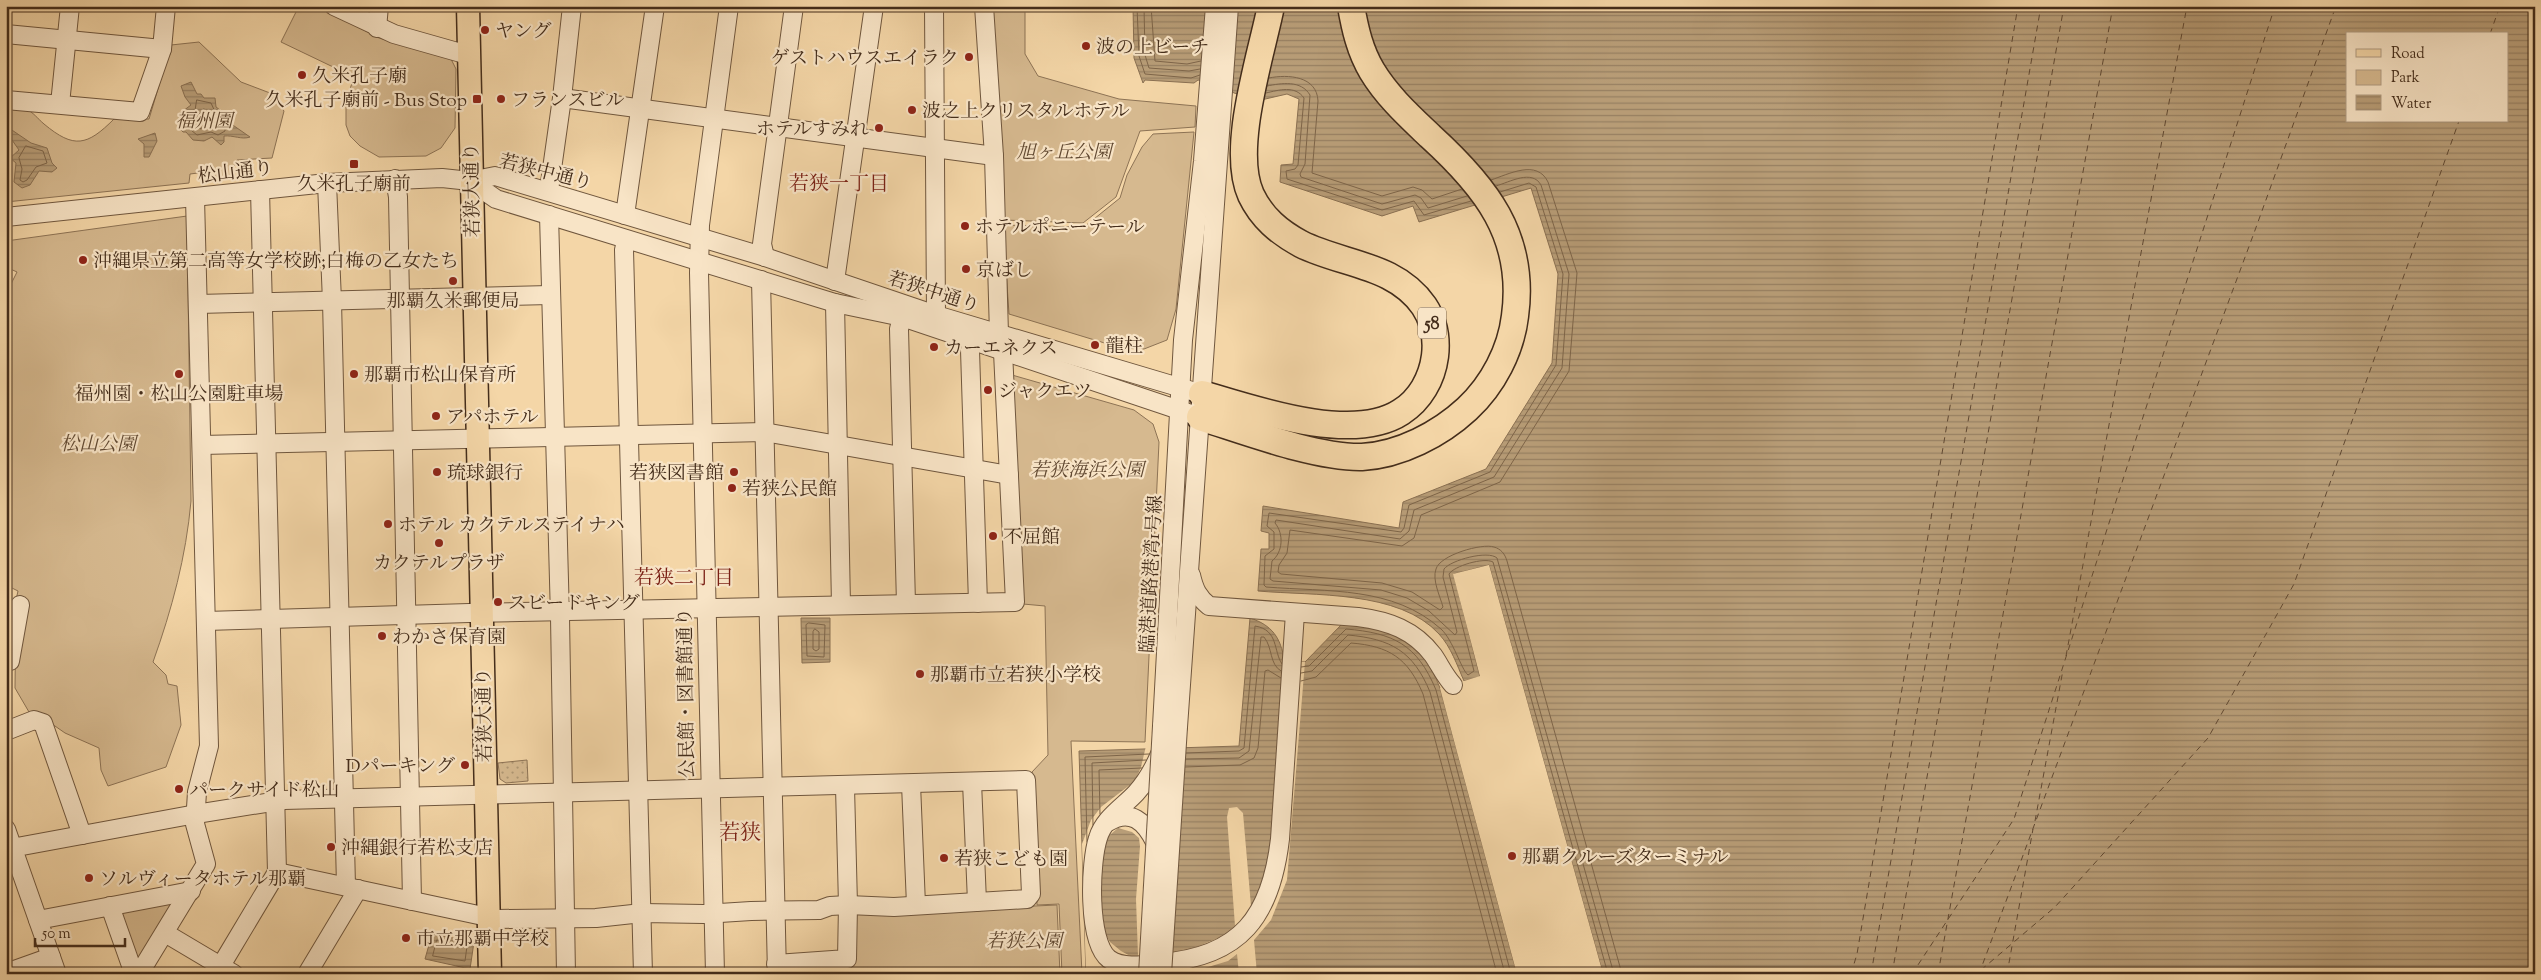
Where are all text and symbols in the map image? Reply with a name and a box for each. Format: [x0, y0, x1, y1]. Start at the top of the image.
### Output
place label: ヤング [495, 19, 551, 46]
marker: ヤング [479, 24, 491, 36]
legend [2346, 32, 2508, 122]
place label: 波の上ビーチ [1096, 35, 1209, 62]
marker: 波の上ビーチ [1080, 40, 1092, 52]
text: Road [2391, 44, 2425, 65]
place label: ゲストハウスエイラク [771, 46, 959, 73]
marker: ゲストハウスエイラク [963, 51, 975, 63]
place label: 久米孔子廟 [312, 64, 407, 91]
text: Park [2391, 68, 2420, 89]
marker: 久米孔子廟 [296, 69, 308, 81]
place label: 久米孔子廟前 - Bus Stop [265, 88, 467, 115]
place label: フランスビル [511, 88, 624, 115]
marker: 久米孔子廟前 - Bus Stop [471, 93, 483, 105]
marker: フランスビル [495, 93, 507, 105]
text: Water [2391, 94, 2432, 115]
place label: 波之上クリスタルホテル [922, 99, 1130, 126]
marker: 波之上クリスタルホテル [906, 104, 918, 116]
park label: 福州園 [175, 109, 235, 136]
place label: ホテルすみれ [756, 117, 869, 144]
marker: ホテルすみれ [873, 122, 885, 134]
park label: 旭ヶ丘公園 [1016, 140, 1114, 167]
street label: 若狭大通り [459, 142, 488, 238]
street label: 若狭中通り [496, 149, 595, 198]
street label: 松山通り [196, 155, 275, 192]
marker: 久米孔子廟前 [348, 158, 360, 170]
district label: 若狭一丁目 [789, 171, 889, 200]
place label: 久米孔子廟前 [297, 172, 411, 199]
place label: ホテルポニーテール [975, 215, 1145, 242]
marker: ホテルポニーテール [959, 220, 971, 232]
place label: 沖縄県立第二高等女学校跡;白梅の乙女たち [93, 249, 459, 276]
marker: 沖縄県立第二高等女学校跡;白梅の乙女たち [77, 254, 89, 266]
place label: 京ばし [976, 258, 1033, 285]
marker: 京ばし [960, 263, 972, 275]
street label: 若狭中通り [884, 266, 983, 321]
marker: 那覇久米郵便局 [447, 275, 459, 287]
place label: 那覇久米郵便局 [386, 289, 520, 316]
road number: 58 [1418, 307, 1446, 338]
place label: 龍柱 [1105, 334, 1143, 361]
place label: カーエネクス [944, 336, 1058, 363]
marker: 龍柱 [1089, 339, 1101, 351]
marker: カーエネクス [928, 341, 940, 353]
place label: 那覇市松山保育所 [364, 363, 516, 390]
marker: 福州園・松山公園駐車場 [173, 368, 185, 380]
marker: 那覇市松山保育所 [348, 368, 360, 380]
place label: ジャクエツ [998, 379, 1092, 406]
place label: 福州園・松山公園駐車場 [74, 382, 284, 409]
marker: ジャクエツ [982, 384, 994, 396]
place label: アパホテル [446, 405, 539, 432]
marker: アパホテル [430, 410, 442, 422]
park label: 松山公園 [60, 432, 139, 459]
park label: 若狭海浜公園 [1030, 458, 1147, 485]
place label: 琉球銀行 [447, 461, 523, 488]
place label: 若狭図書館 [629, 461, 724, 488]
marker: 琉球銀行 [431, 466, 443, 478]
marker: 若狭図書館 [728, 466, 740, 478]
place label: 若狭公民館 [742, 477, 837, 504]
marker: 若狭公民館 [726, 482, 738, 494]
street label: 臨港道路港湾1号線 [1135, 494, 1170, 654]
place label: ホテル カクテルステイナハ [398, 513, 625, 540]
marker: ホテル カクテルステイナハ [382, 518, 394, 530]
place label: 不屈館 [1003, 525, 1060, 552]
marker: 不屈館 [987, 530, 999, 542]
marker: カクテルプラザ [433, 537, 445, 549]
place label: カクテルプラザ [373, 551, 505, 578]
district label: 若狭二丁目 [634, 565, 734, 594]
place label: スビードキング [508, 591, 640, 618]
marker: スビードキング [492, 596, 504, 608]
street label: 公民館・図書館通り [673, 607, 702, 779]
place label: わかさ保育園 [392, 625, 506, 652]
marker: わかさ保育園 [376, 630, 388, 642]
place label: 那覇市立若狭小学校 [930, 663, 1101, 690]
street label: 若狭大通り [471, 667, 500, 763]
marker: 那覇市立若狭小学校 [914, 668, 926, 680]
place label: Dパーキング [346, 754, 455, 781]
marker: Dパーキング [459, 759, 471, 771]
place label: パークサイド松山 [189, 778, 340, 805]
marker: パークサイド松山 [173, 783, 185, 795]
district label: 若狭 [719, 819, 761, 849]
place label: 沖縄銀行若松支店 [341, 836, 493, 863]
marker: 沖縄銀行若松支店 [325, 841, 337, 853]
place label: 那覇クルーズターミナル [1522, 845, 1729, 872]
place label: 若狭こども園 [954, 847, 1068, 874]
marker: 那覇クルーズターミナル [1506, 850, 1518, 862]
marker: 若狭こども園 [938, 852, 950, 864]
place label: ソルヴィータホテル那覇 [99, 867, 306, 894]
marker: ソルヴィータホテル那覇 [83, 872, 95, 884]
scale bar [35, 915, 125, 947]
text: 50 m [41, 924, 71, 945]
place label: 市立那覇中学校 [416, 927, 549, 954]
park label: 若狭公園 [986, 929, 1065, 956]
marker: 市立那覇中学校 [400, 932, 412, 944]

